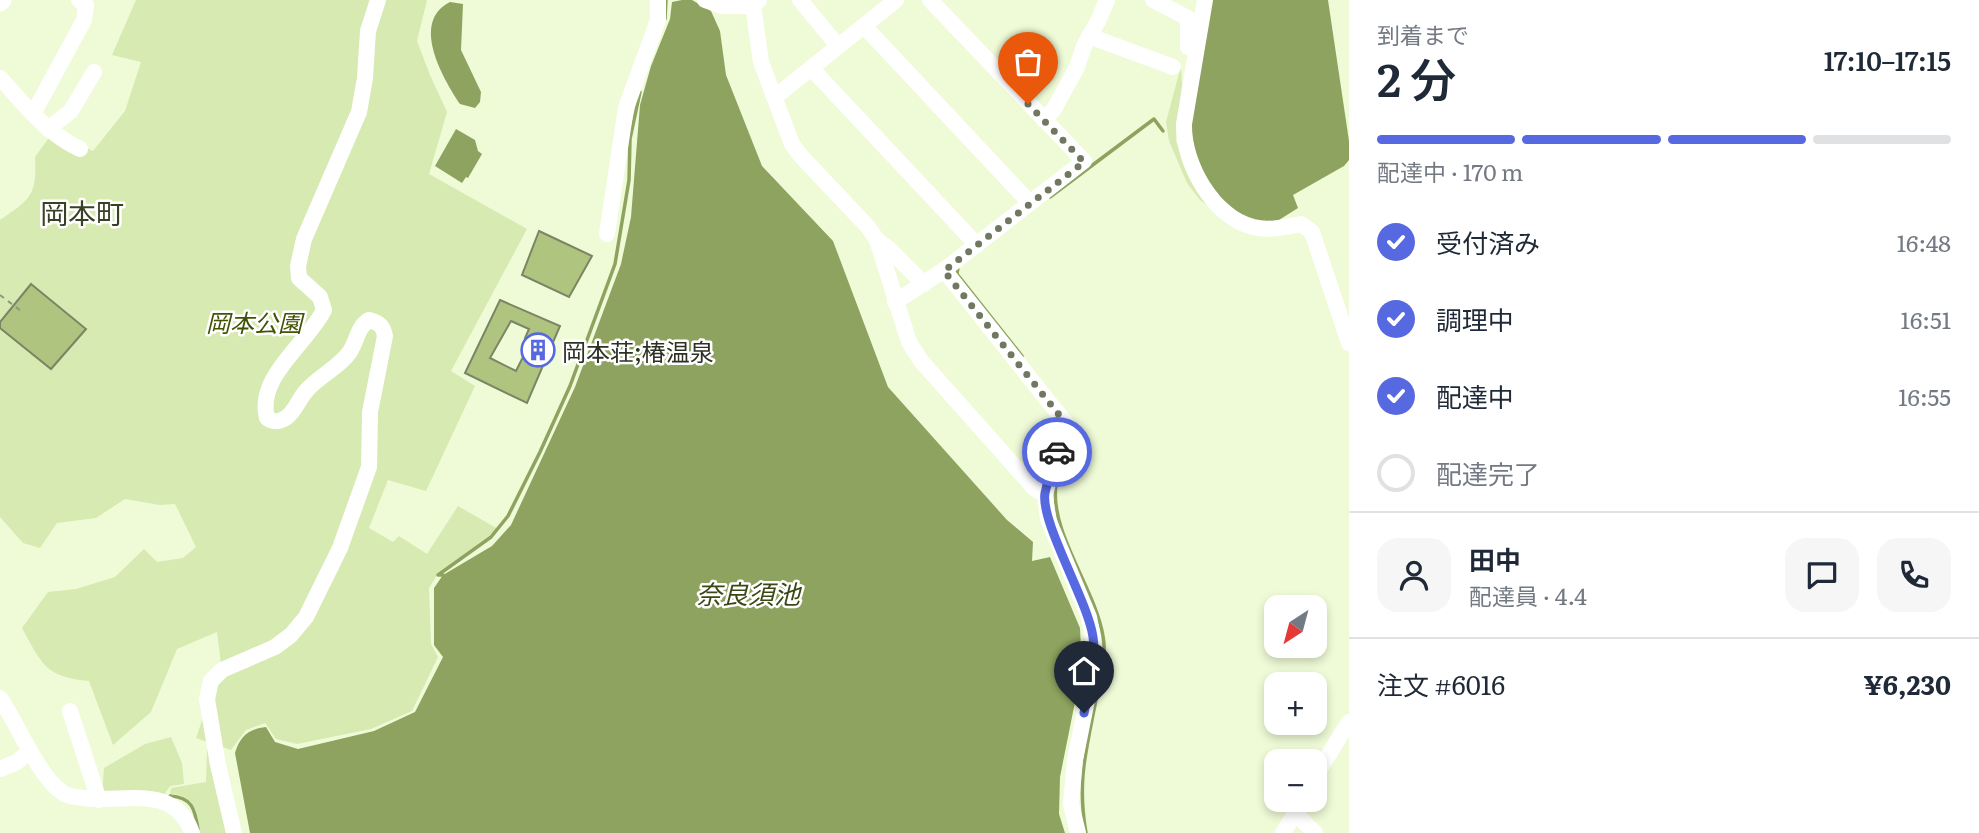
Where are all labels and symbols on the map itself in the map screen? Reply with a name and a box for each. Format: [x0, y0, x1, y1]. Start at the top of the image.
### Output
pin [998, 32, 1058, 104]
district label: 岡本町 [40, 191, 124, 233]
park label: 岡本公園 [206, 304, 305, 339]
building icon: 岡本荘;椿温泉 [519, 331, 557, 369]
place label: 岡本荘;椿温泉 [562, 333, 714, 368]
courier [1022, 417, 1092, 487]
water label: 奈良須池 [696, 573, 803, 612]
north arrow [1264, 595, 1326, 658]
pin [1054, 641, 1114, 713]

